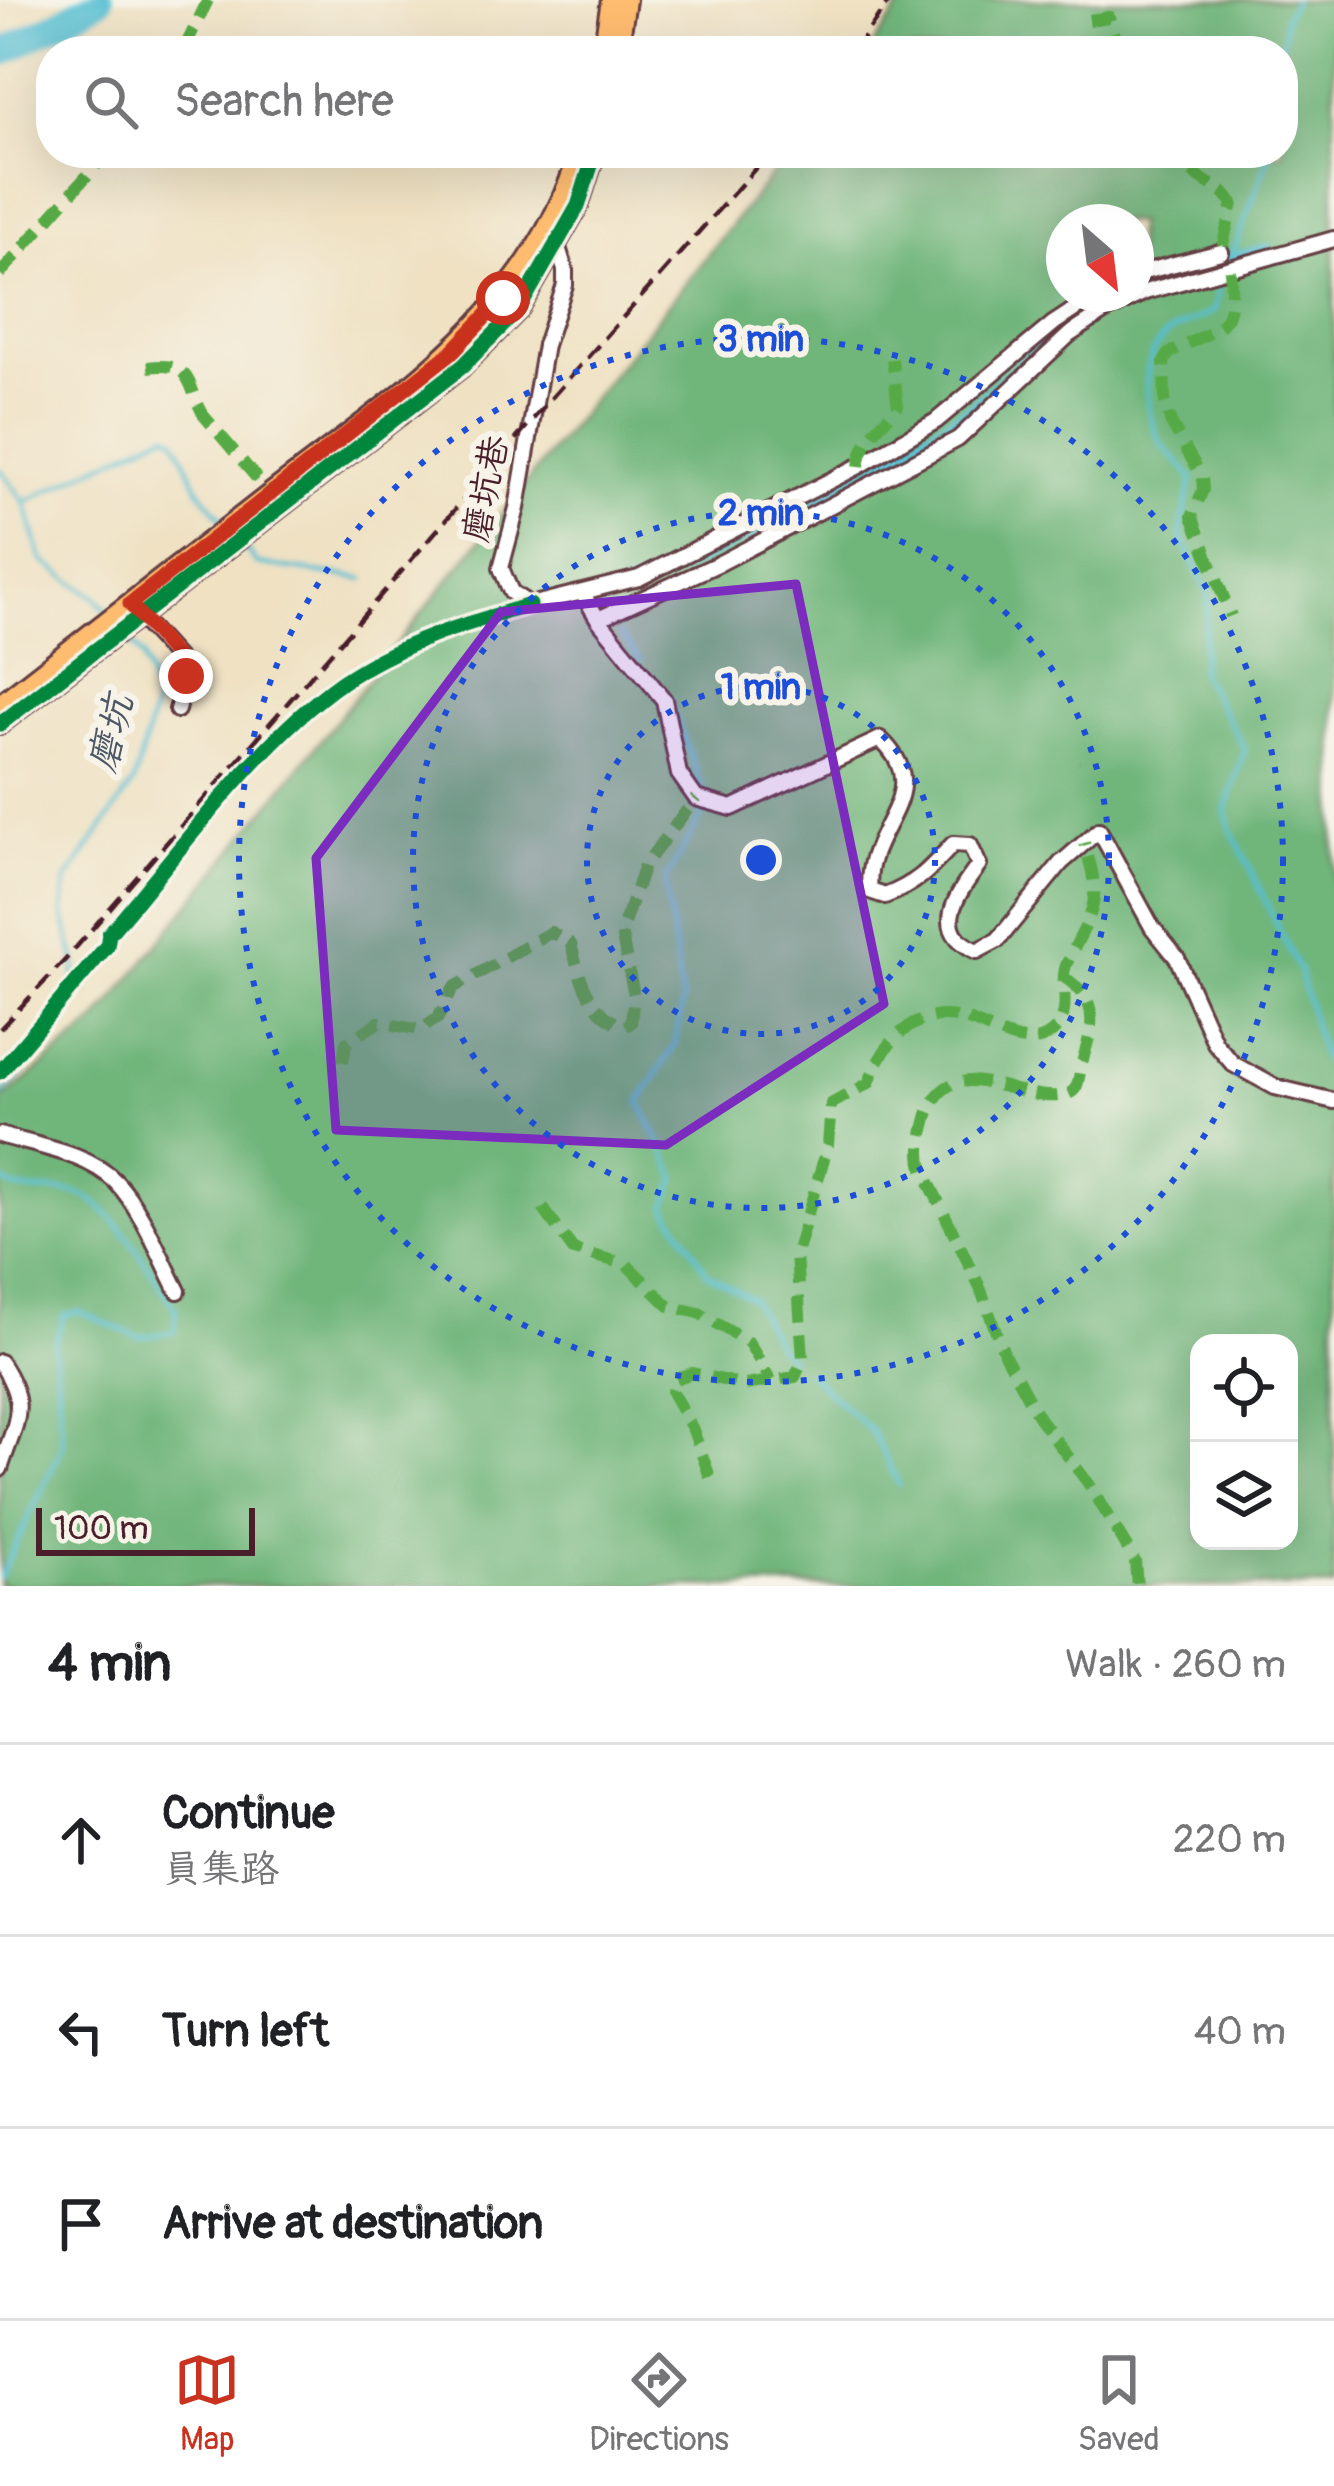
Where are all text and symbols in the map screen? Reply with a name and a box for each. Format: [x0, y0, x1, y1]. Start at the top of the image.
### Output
search box [36, 36, 1298, 168]
icon: search [78, 69, 144, 135]
text: Search here [174, 74, 394, 130]
north arrow [1046, 204, 1154, 312]
route start [476, 271, 530, 325]
text: 3 min [718, 317, 804, 362]
street label: 磨坑巷 [454, 432, 518, 546]
text: 2 min [718, 491, 804, 536]
route end [159, 649, 213, 703]
text: 1 min [721, 665, 801, 710]
water label: 磨坑 [78, 686, 145, 778]
centre of rings [740, 839, 782, 881]
map controls [1190, 1334, 1298, 1550]
button: locate [1190, 1334, 1298, 1442]
button: layers [1190, 1442, 1298, 1550]
scale bar [36, 1502, 255, 1555]
text: 100 m [54, 1508, 148, 1549]
text: 4 min [48, 1632, 171, 1696]
text: Walk · 260 m [1065, 1640, 1286, 1689]
text: Continue [162, 1786, 335, 1842]
icon: ahead [48, 1807, 114, 1873]
text: 220 m [1173, 1815, 1286, 1864]
text: 員集路 [162, 1845, 279, 1894]
icon: left [48, 1999, 114, 2065]
text: Turn left [162, 2004, 329, 2060]
text: 40 m [1194, 2007, 1286, 2056]
icon: arrive [48, 2191, 114, 2257]
text: Arrive at destination [162, 2196, 543, 2252]
tab: Map [174, 2347, 240, 2460]
tab: Directions [589, 2347, 729, 2460]
tab: Saved [1078, 2347, 1160, 2460]

